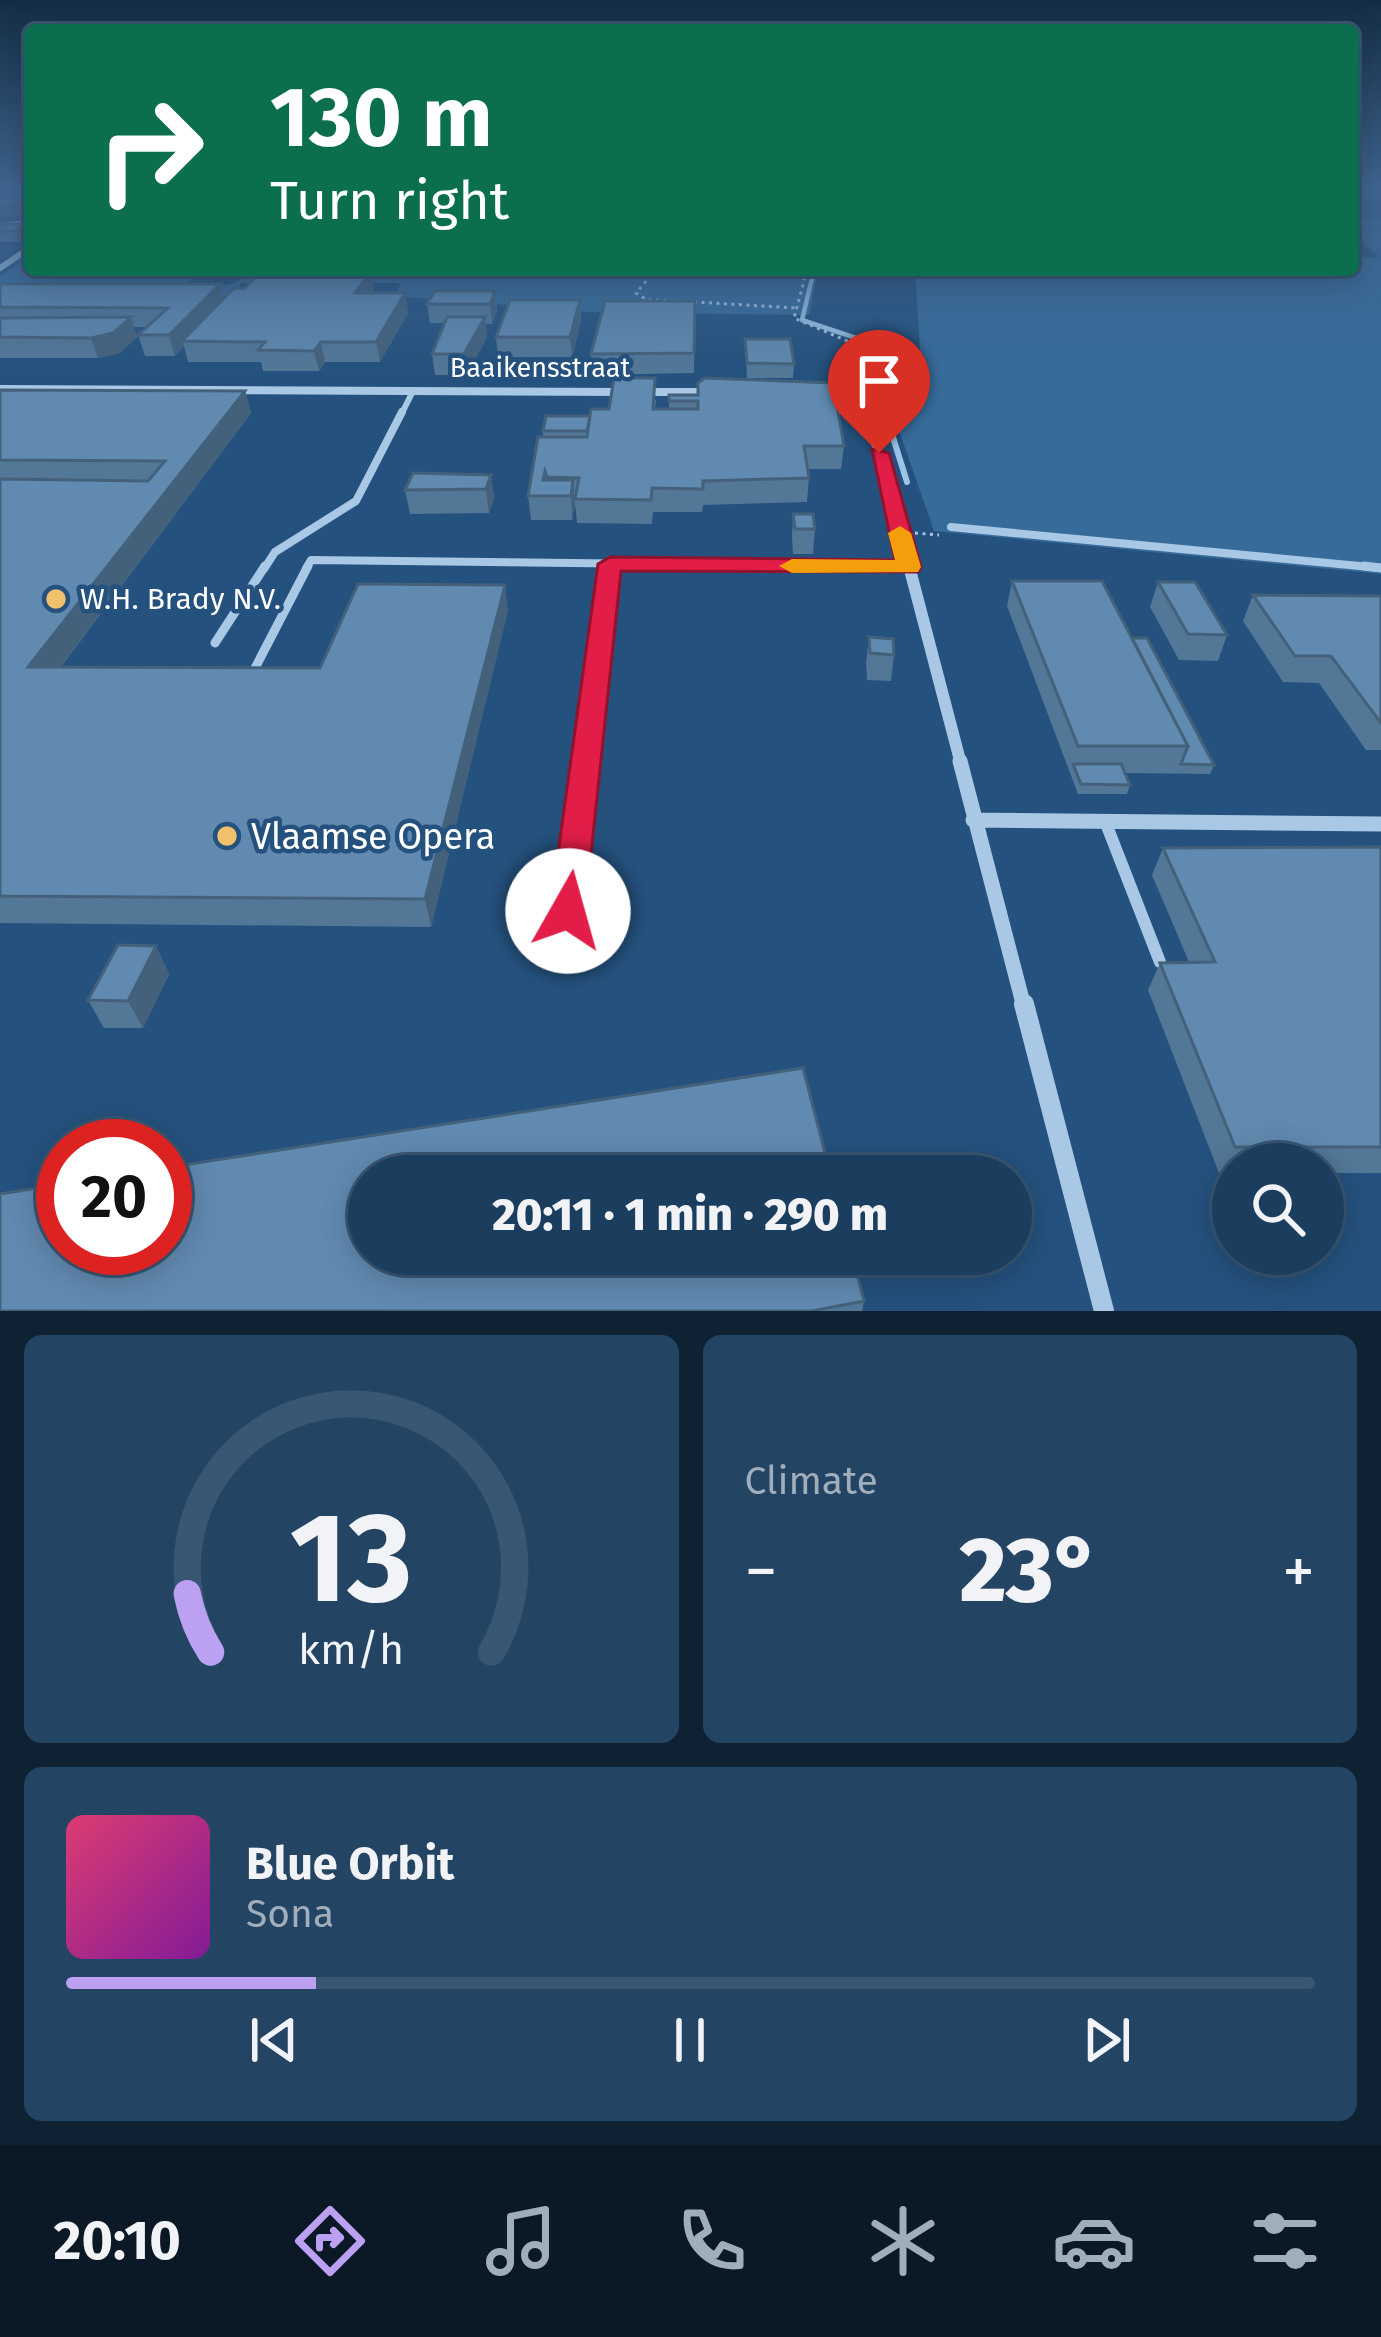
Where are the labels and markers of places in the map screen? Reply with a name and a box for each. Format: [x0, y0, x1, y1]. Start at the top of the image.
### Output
pin [828, 330, 930, 453]
place label: W.H. Brady N.V. [80, 581, 281, 617]
marker: W.H. Brady N.V. [43, 586, 69, 612]
place label: Vlaamse Opera [251, 815, 495, 859]
marker: Vlaamse Opera [214, 823, 240, 849]

